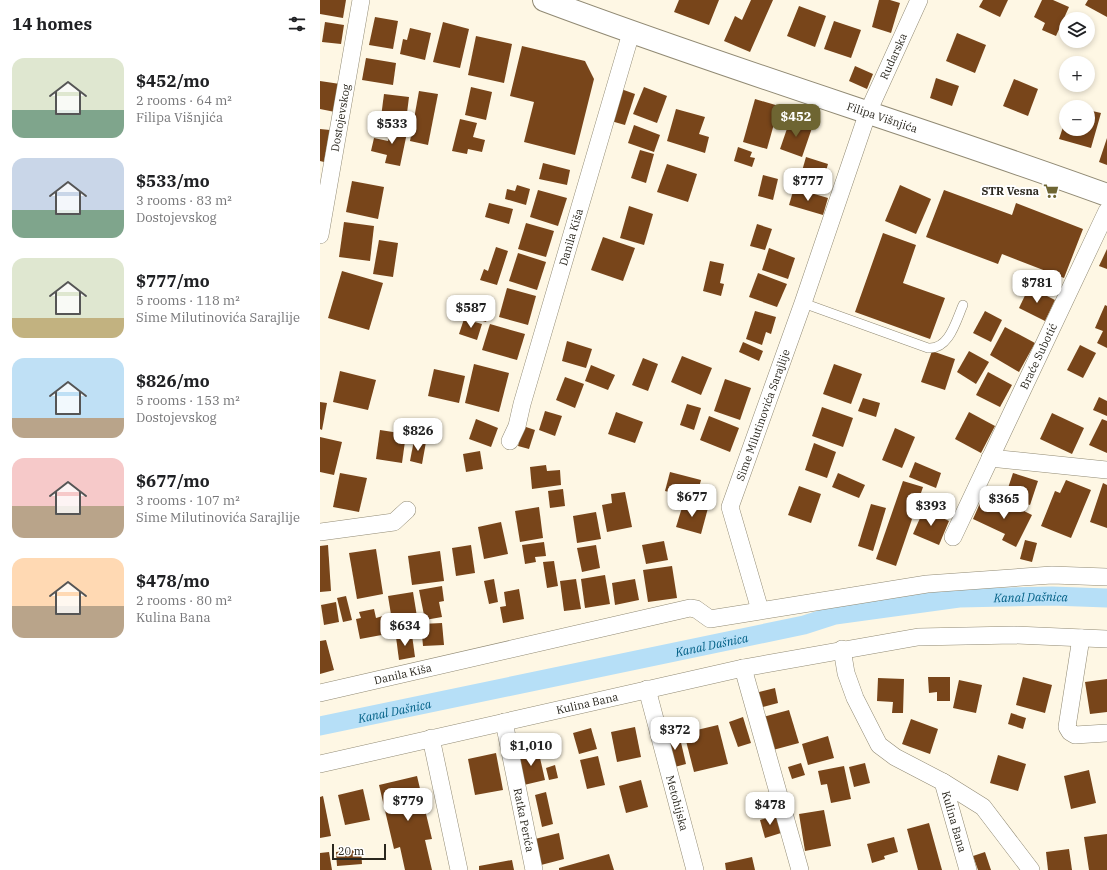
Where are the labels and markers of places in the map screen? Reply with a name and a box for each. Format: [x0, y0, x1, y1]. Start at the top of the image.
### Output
pin: $452 [772, 104, 820, 138]
pin: $533 [368, 111, 416, 145]
pin: $777 [784, 168, 832, 202]
supermarket icon: STR Vesna [1042, 182, 1060, 200]
place label: STR Vesna [982, 184, 1039, 198]
pin: $781 [1013, 270, 1061, 304]
pin: $587 [447, 295, 495, 329]
pin: $826 [394, 418, 442, 452]
pin: $677 [668, 484, 716, 518]
pin: $365 [980, 486, 1028, 520]
pin: $393 [907, 493, 955, 527]
pin: $634 [381, 613, 429, 647]
pin: $372 [651, 717, 699, 751]
pin: $1,010 [498, 733, 564, 767]
pin: $779 [384, 788, 432, 822]
pin: $478 [746, 792, 794, 826]

